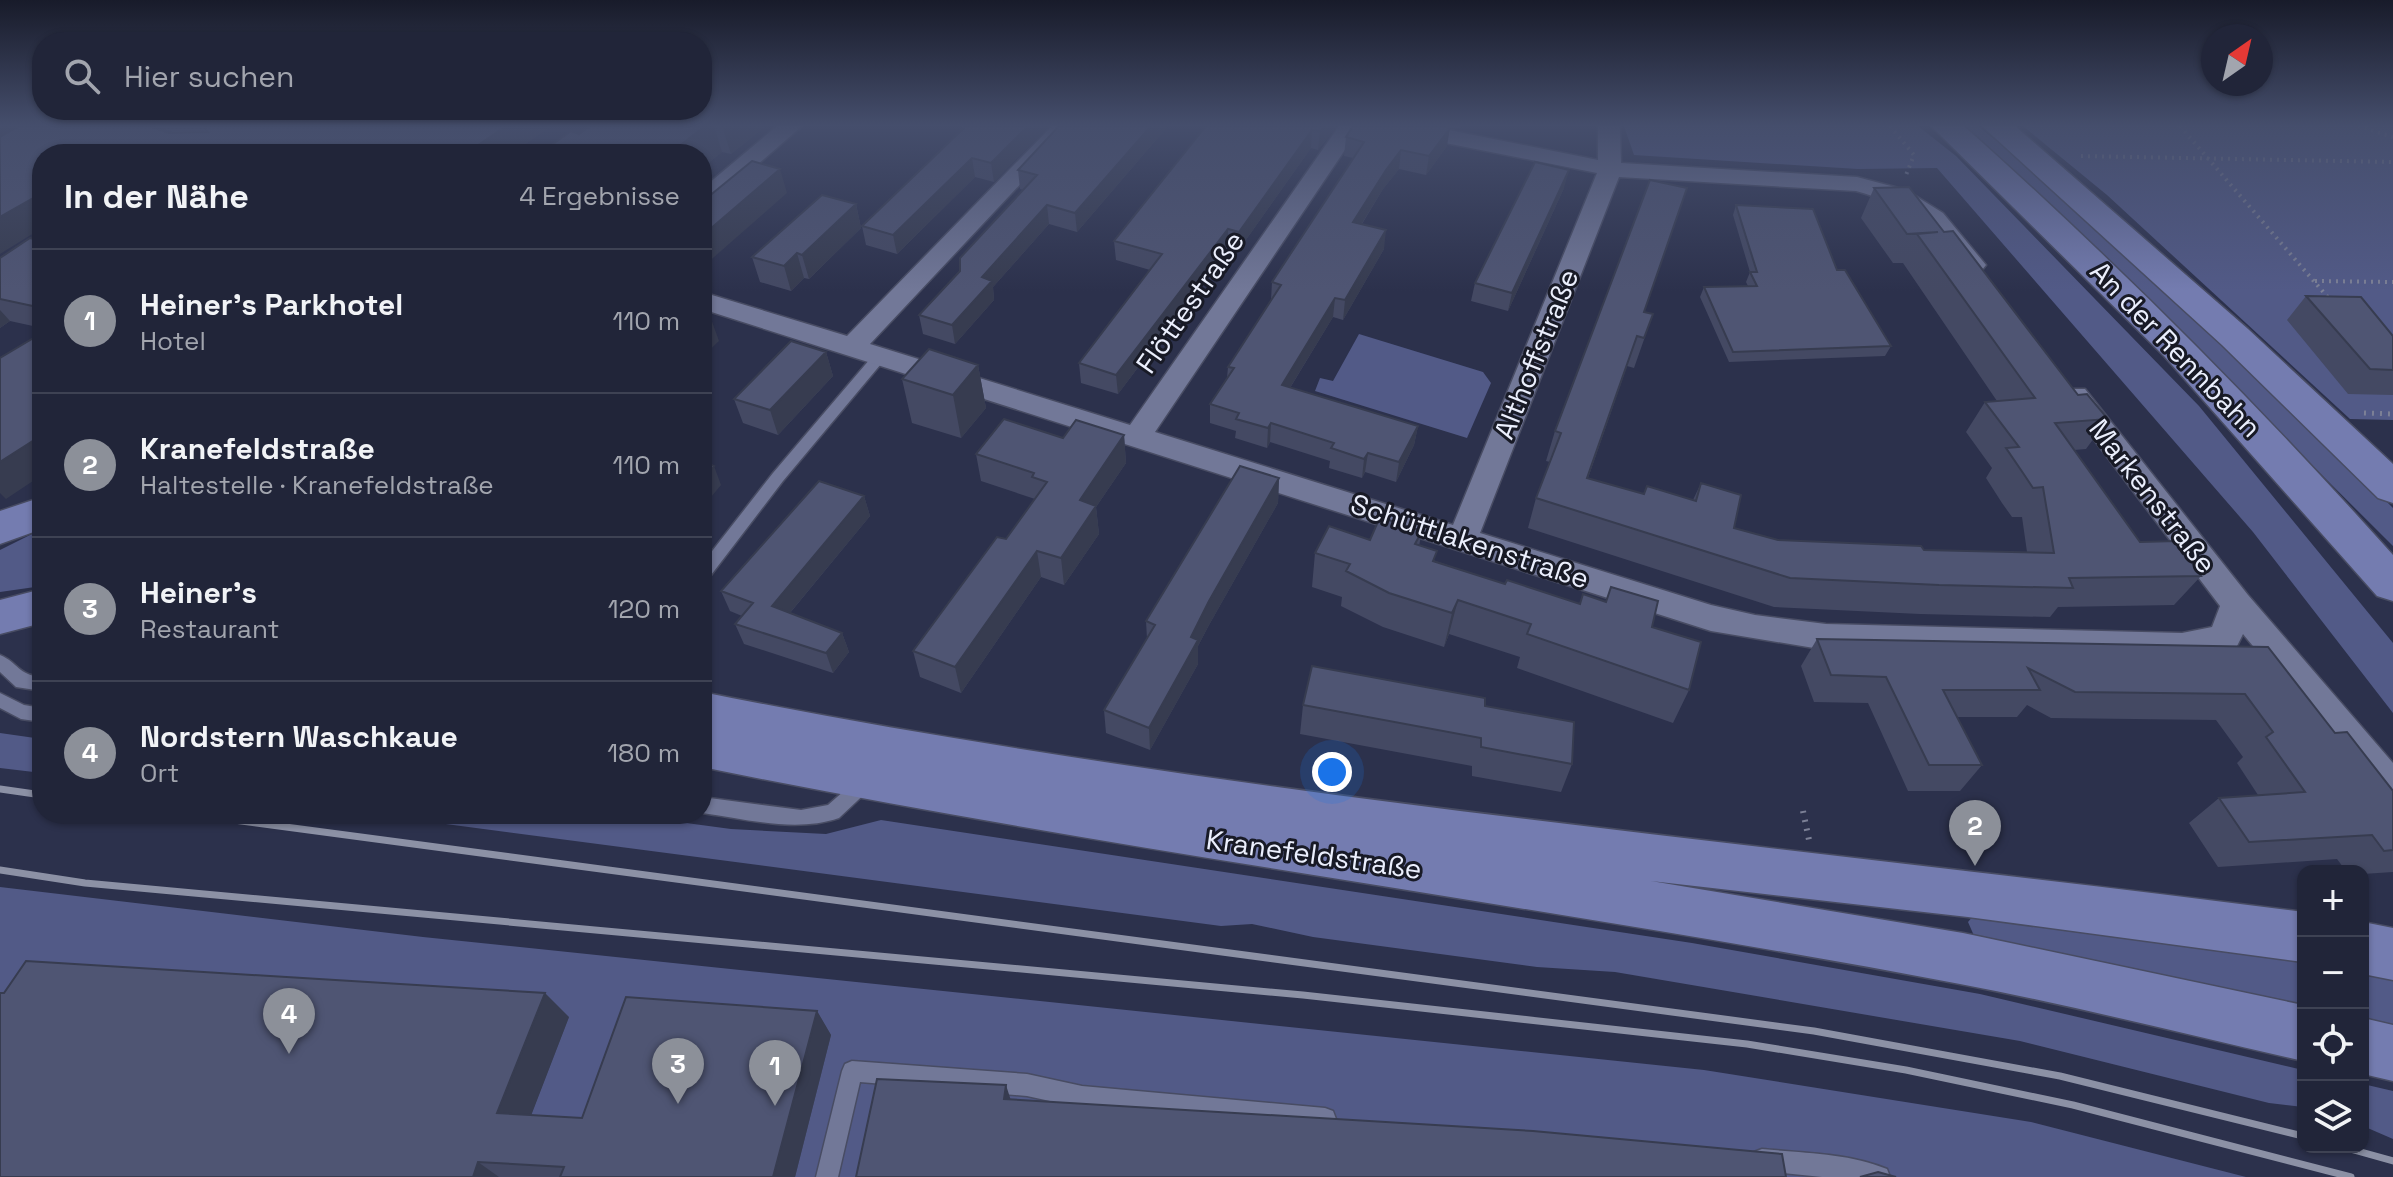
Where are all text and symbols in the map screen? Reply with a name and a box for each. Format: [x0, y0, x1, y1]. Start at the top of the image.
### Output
north arrow [2201, 24, 2273, 96]
search box [32, 32, 712, 120]
icon: search [60, 54, 104, 98]
text: Hier suchen [124, 57, 294, 96]
text: In der Nähe [64, 175, 249, 218]
text: 4 Ergebnisse [519, 179, 680, 213]
street label: Flöttestraße [1128, 224, 1252, 380]
street label: An der Rennbahn [2083, 253, 2269, 445]
street label: Althoffstraße [1486, 264, 1586, 444]
text: Heiner's Parkhotel [140, 285, 403, 324]
text: 1 [84, 304, 96, 338]
text: 110 m [613, 304, 680, 338]
text: Hotel [140, 324, 206, 358]
street label: Markenstraße [2081, 411, 2225, 581]
text: Kranefeldstraße [140, 429, 375, 468]
text: 2 [82, 448, 98, 482]
text: 110 m [613, 448, 680, 482]
text: Haltestelle · Kranefeldstraße [140, 468, 494, 502]
street label: Schüttlakenstraße [1346, 485, 1594, 597]
text: Heiner's [140, 573, 257, 612]
text: 3 [82, 592, 98, 626]
text: 120 m [608, 592, 680, 626]
text: Restaurant [140, 612, 279, 646]
text: Nordstern Waschkaue [140, 717, 458, 756]
text: 4 [82, 736, 98, 770]
text: 180 m [607, 736, 680, 770]
your location [1312, 752, 1352, 792]
text: Ort [140, 756, 179, 790]
pin: 2 [1949, 800, 2001, 866]
street label: Kranefeldstraße [1204, 821, 1424, 887]
map controls [2297, 865, 2369, 1153]
button: + [2297, 865, 2369, 937]
button: − [2297, 937, 2369, 1009]
pin: 4 [263, 988, 315, 1054]
button: locate [2297, 1009, 2369, 1081]
pin: 3 [652, 1038, 704, 1104]
pin: 1 [749, 1040, 801, 1106]
button: layers [2297, 1081, 2369, 1153]

